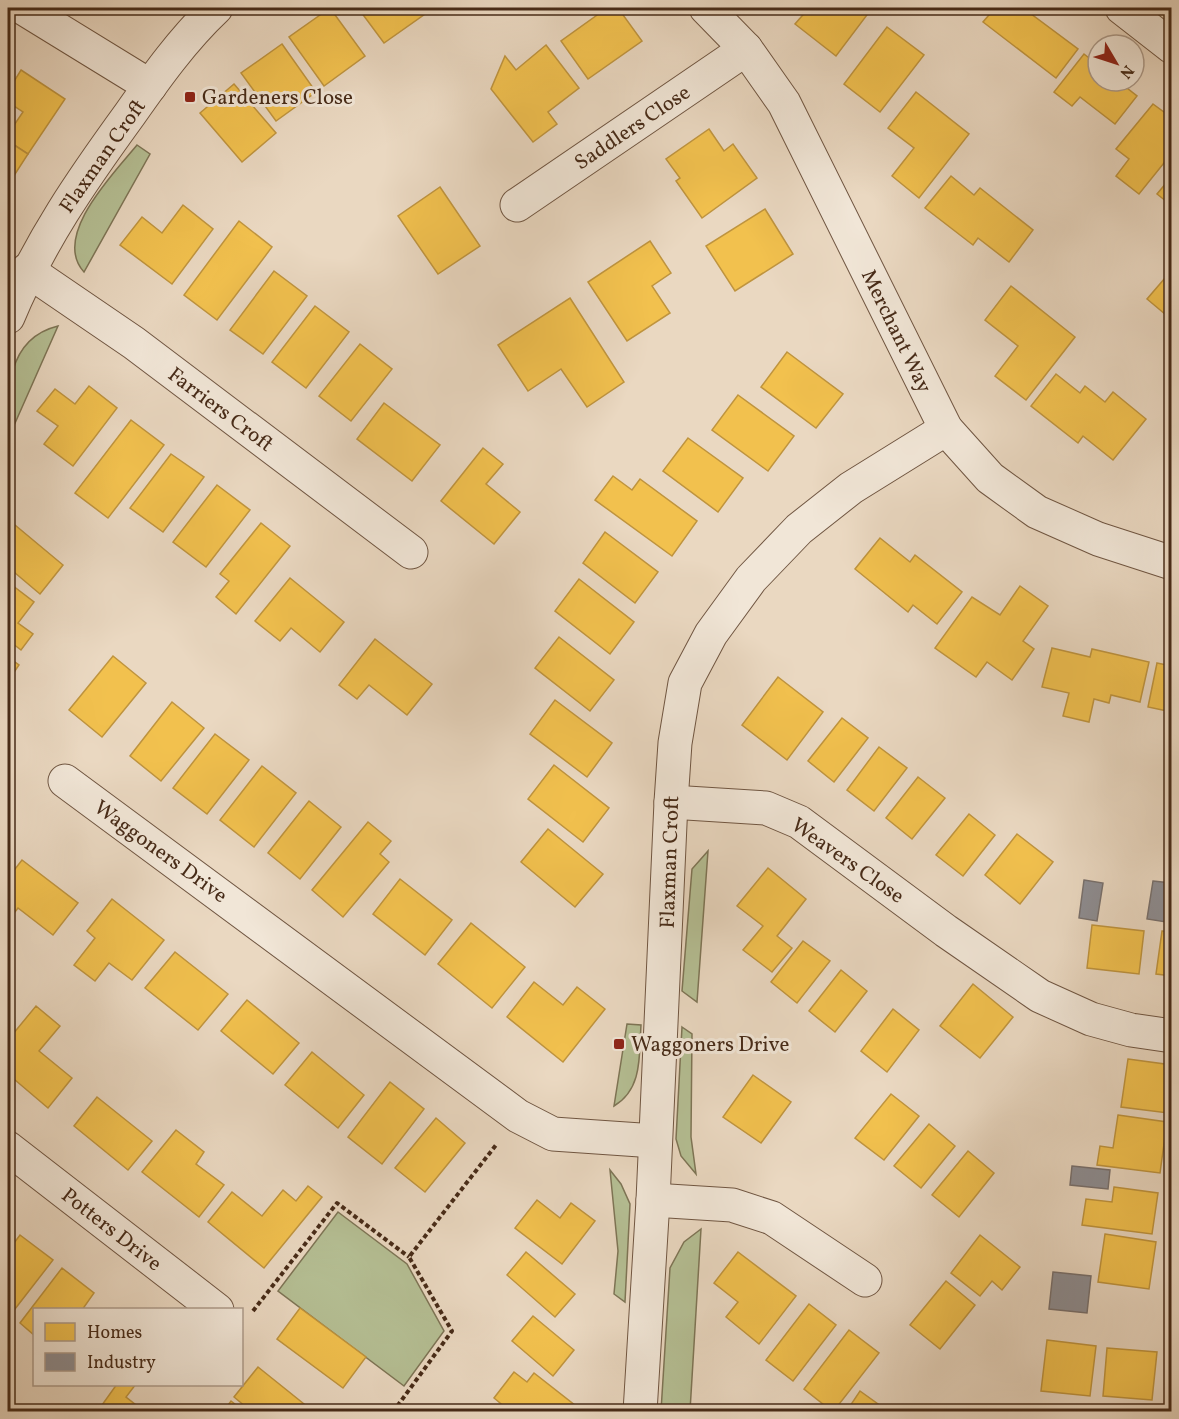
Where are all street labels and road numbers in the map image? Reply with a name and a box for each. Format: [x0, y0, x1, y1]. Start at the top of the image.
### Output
street label: Saddlers Close [569, 79, 697, 178]
street label: Flaxman Croft [53, 94, 153, 220]
street label: Merchant Way [853, 265, 938, 399]
street label: Farriers Croft [161, 361, 279, 459]
street label: Waggoners Drive [87, 794, 233, 911]
street label: Flaxman Croft [654, 795, 687, 929]
street label: Weavers Close [785, 811, 910, 911]
street label: Potters Drive [55, 1182, 168, 1279]

